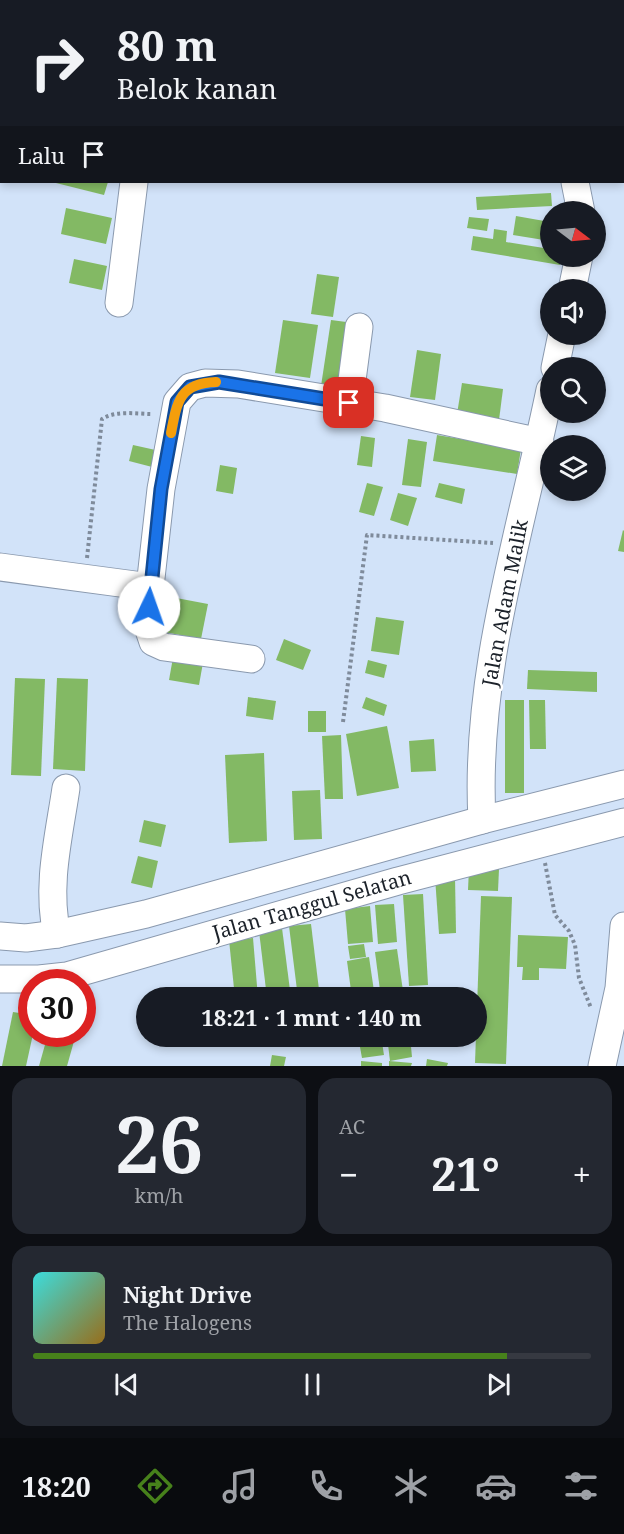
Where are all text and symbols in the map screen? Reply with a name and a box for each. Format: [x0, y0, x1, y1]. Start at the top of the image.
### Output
text: 80 m [117, 16, 217, 73]
icon: right [18, 24, 96, 102]
text: Belok kanan [117, 70, 277, 107]
icon: arrive [77, 138, 110, 171]
text: Lalu [18, 140, 65, 170]
north arrow [540, 201, 606, 267]
map controls [540, 201, 606, 501]
button: sound [540, 279, 606, 345]
button: search [540, 357, 606, 423]
pin [323, 377, 374, 428]
icon: arrive [332, 386, 365, 419]
button: layers [540, 435, 606, 501]
street label: Jalan Adam Malik [475, 517, 534, 690]
position arrow [117, 575, 181, 639]
street label: Jalan Tanggul Selatan [208, 863, 415, 946]
speed limit sign: 30 [18, 969, 96, 1047]
text: 18:21 · 1 mnt · 140 m [201, 1002, 422, 1032]
text: 26 [115, 1090, 203, 1196]
text: AC [339, 1113, 365, 1140]
text: 21° [431, 1143, 500, 1204]
text: − [339, 1152, 358, 1197]
text: + [573, 1152, 591, 1197]
text: km/h [134, 1182, 184, 1209]
text: Night Drive [123, 1279, 252, 1309]
text: The Halogens [123, 1309, 252, 1336]
icon: previous [110, 1368, 143, 1401]
icon: pause [296, 1368, 329, 1401]
icon: next [482, 1368, 515, 1401]
icon: directions [134, 1465, 176, 1507]
icon: music [219, 1465, 261, 1507]
icon: phone [305, 1465, 347, 1507]
icon: climate [390, 1465, 432, 1507]
icon: car [475, 1465, 517, 1507]
icon: filters [560, 1465, 602, 1507]
text: 18:20 [22, 1468, 91, 1505]

